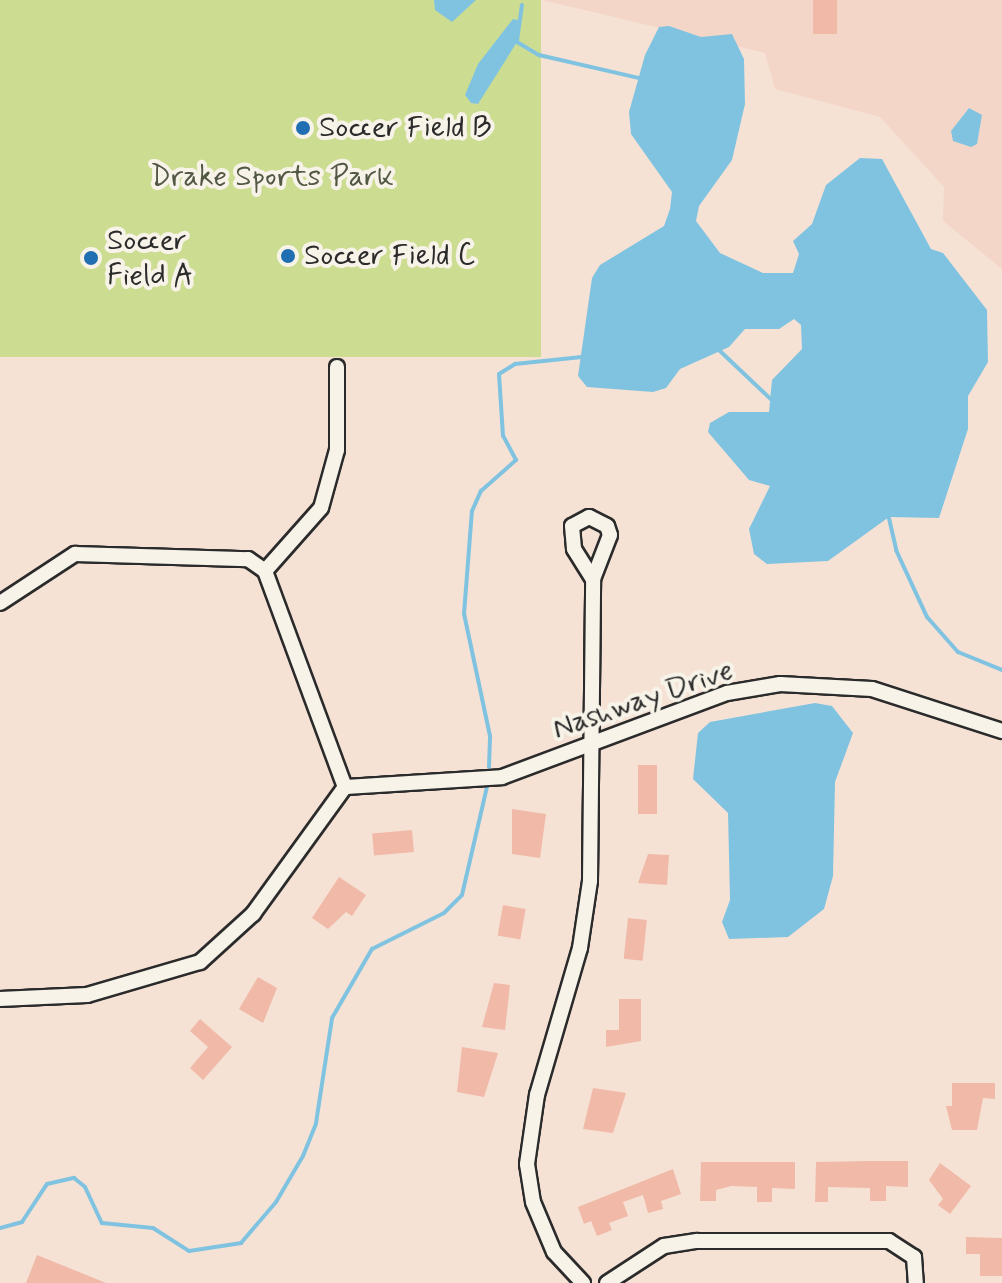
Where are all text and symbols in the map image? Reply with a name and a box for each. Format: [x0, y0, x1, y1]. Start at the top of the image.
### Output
place label: Soccer Field B [319, 110, 493, 146]
marker: Soccer Field B [294, 119, 312, 137]
park label: Drake Sports Park [152, 159, 392, 195]
place label: Soccer Field A [107, 223, 194, 294]
place label: Soccer Field C [304, 238, 480, 274]
marker: Soccer Field C [279, 247, 297, 265]
marker: Soccer Field A [82, 249, 100, 267]
street label: Nashway Drive [549, 653, 737, 747]

